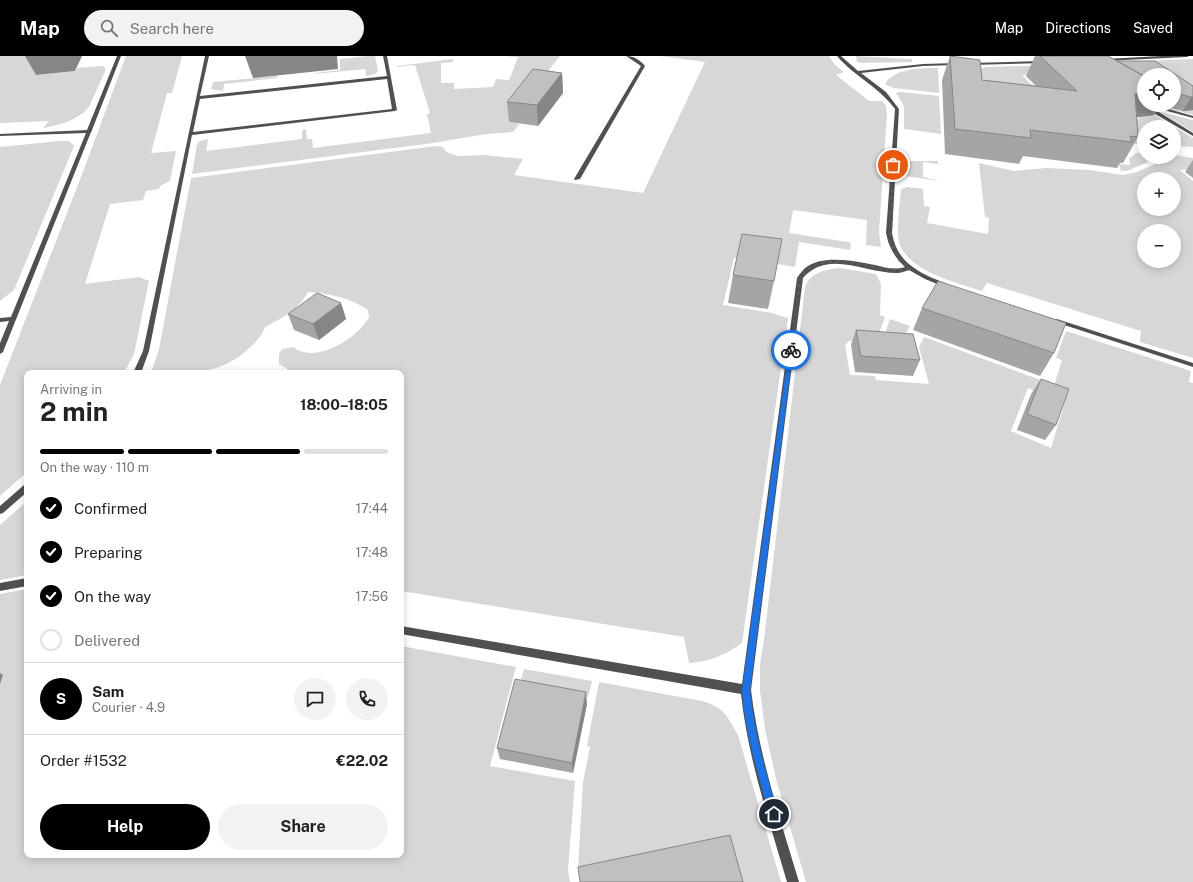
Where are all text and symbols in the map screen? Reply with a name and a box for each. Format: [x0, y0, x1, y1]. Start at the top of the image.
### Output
search box [84, 10, 364, 46]
text: Map [20, 17, 60, 39]
icon: search [98, 17, 120, 39]
text: Search here [130, 20, 214, 37]
text: Map [995, 20, 1023, 36]
text: Directions [1045, 20, 1111, 36]
text: Saved [1133, 20, 1173, 36]
map controls [1137, 68, 1181, 268]
button: locate [1137, 68, 1181, 112]
button: layers [1137, 120, 1181, 164]
pin [876, 148, 910, 182]
icon: bag [882, 154, 904, 176]
button: + [1137, 172, 1181, 216]
button: − [1137, 224, 1181, 268]
courier [771, 330, 811, 370]
icon: bike [780, 339, 802, 361]
text: Arriving in [40, 382, 102, 397]
text: 2 min [40, 396, 108, 427]
text: 18:00–18:05 [300, 396, 388, 413]
text: On the way · 110 m [40, 460, 149, 475]
icon: check [40, 497, 62, 519]
text: Confirmed [74, 500, 147, 517]
text: 17:44 [356, 501, 388, 516]
icon: check [40, 541, 62, 563]
text: Preparing [74, 544, 143, 561]
text: 17:48 [355, 545, 388, 560]
icon: check [40, 585, 62, 607]
text: On the way [74, 588, 151, 605]
text: 17:56 [356, 589, 388, 604]
text: Delivered [74, 632, 140, 649]
button: chat [294, 678, 336, 720]
button: phone [346, 678, 388, 720]
text: Sam [92, 683, 124, 700]
text: S [56, 690, 66, 707]
text: Courier · 4.9 [92, 700, 165, 715]
text: Order #1532 [40, 752, 127, 769]
text: €22.02 [336, 752, 388, 769]
pin [757, 797, 791, 831]
icon: home [763, 803, 785, 825]
button: Help [40, 804, 210, 850]
button: Share [218, 804, 388, 850]

